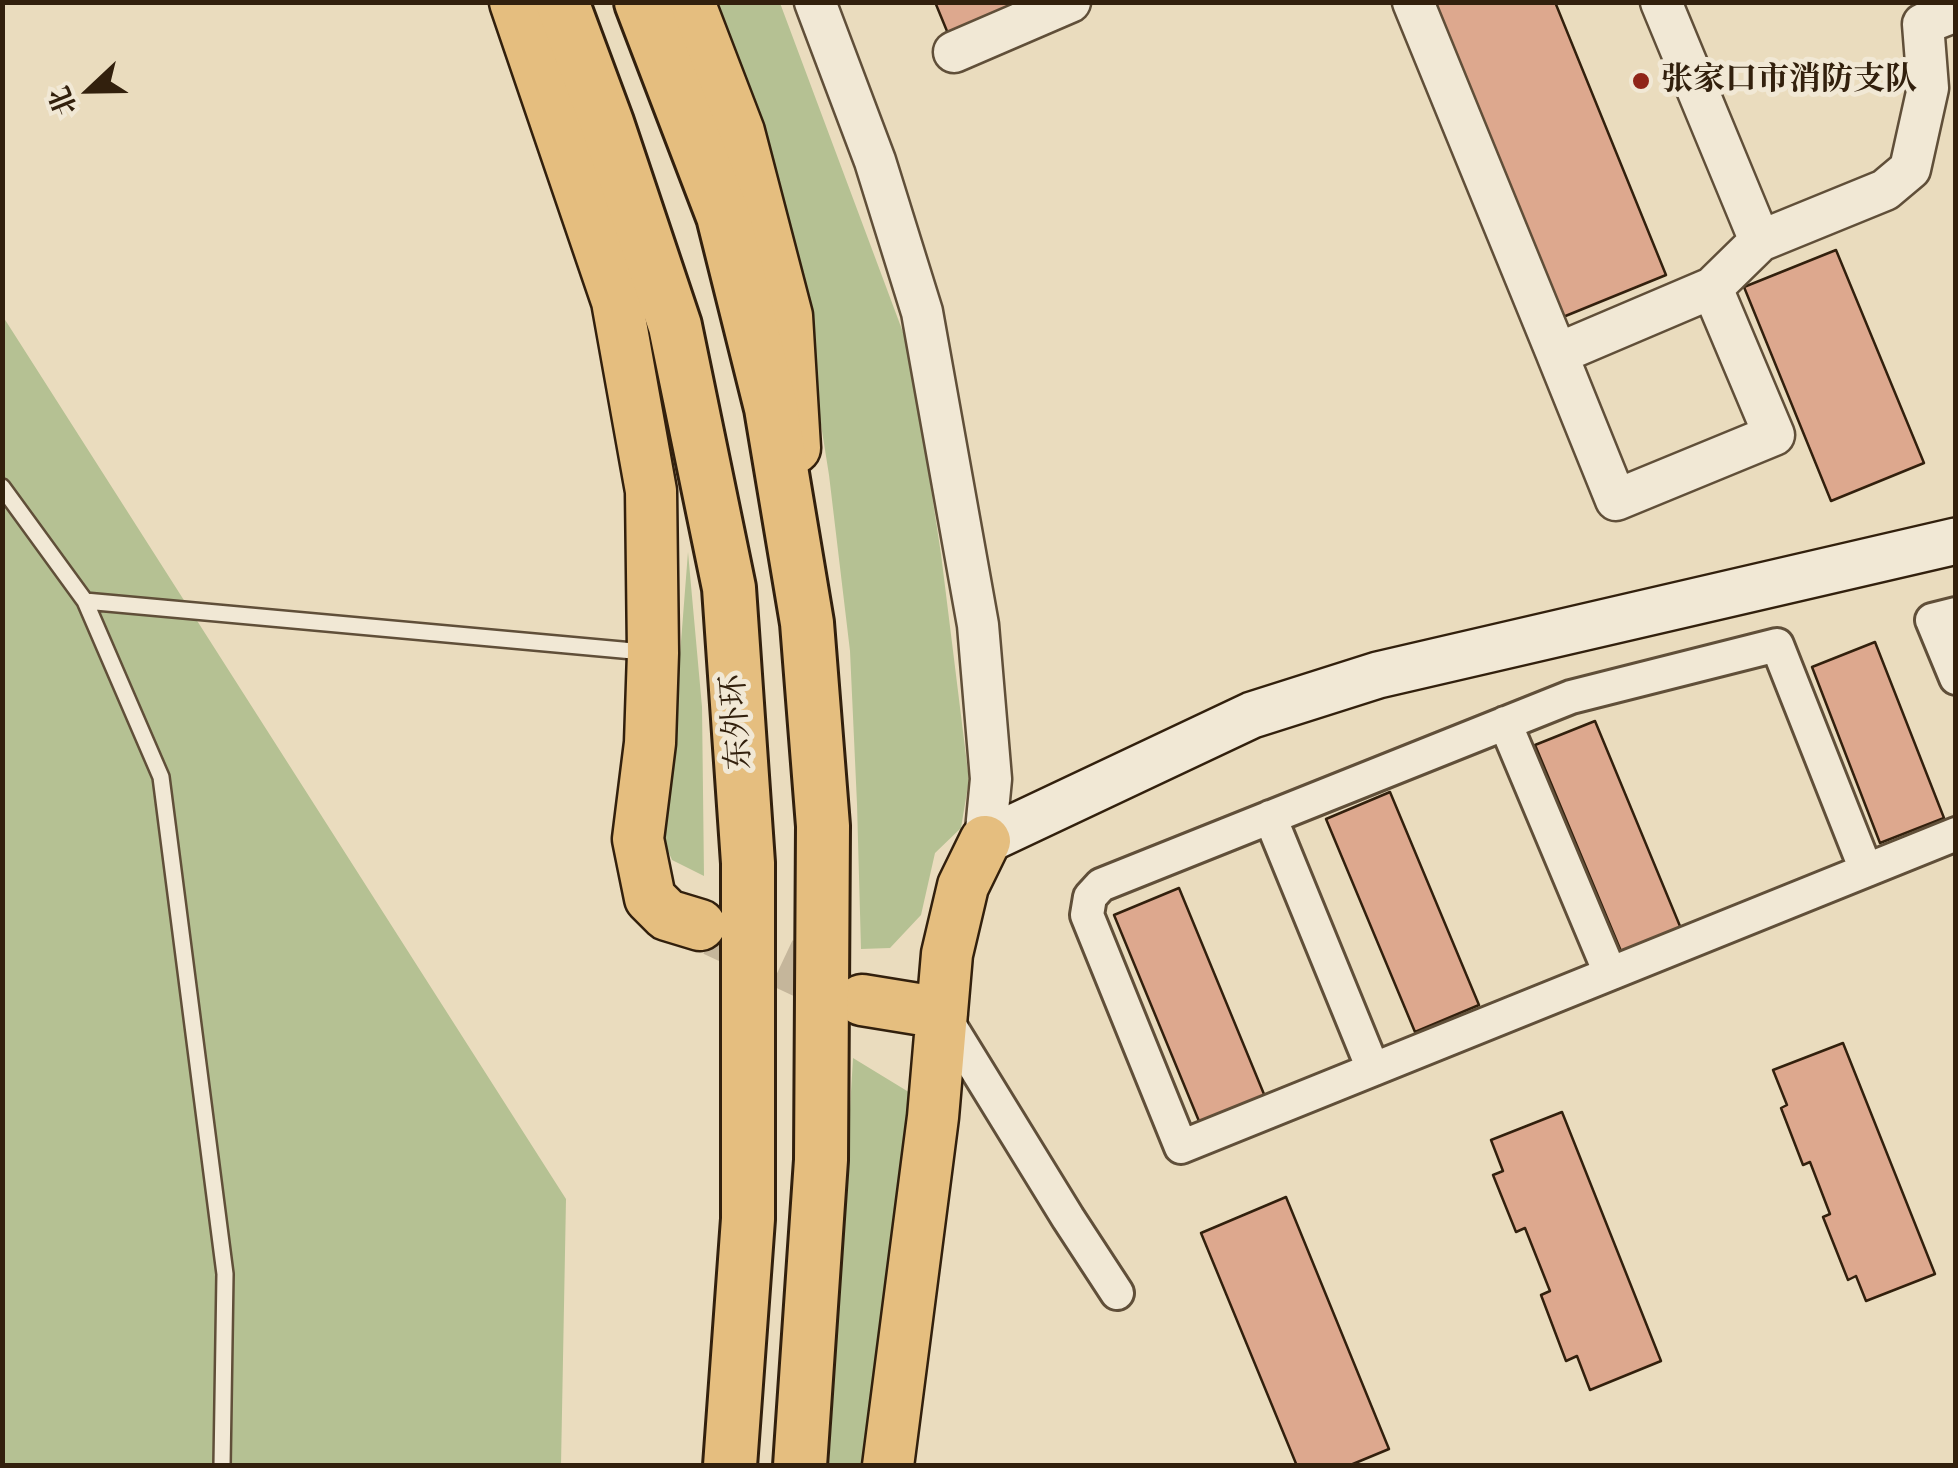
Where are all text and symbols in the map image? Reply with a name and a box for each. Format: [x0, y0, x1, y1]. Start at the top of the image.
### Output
north arrow [40, 40, 140, 140]
place label: 张家口市消防支队 [1661, 62, 1917, 100]
marker: 张家口市消防支队 [1630, 70, 1652, 92]
text: 北 [37, 81, 86, 122]
street label: 东外环 [715, 673, 761, 771]

